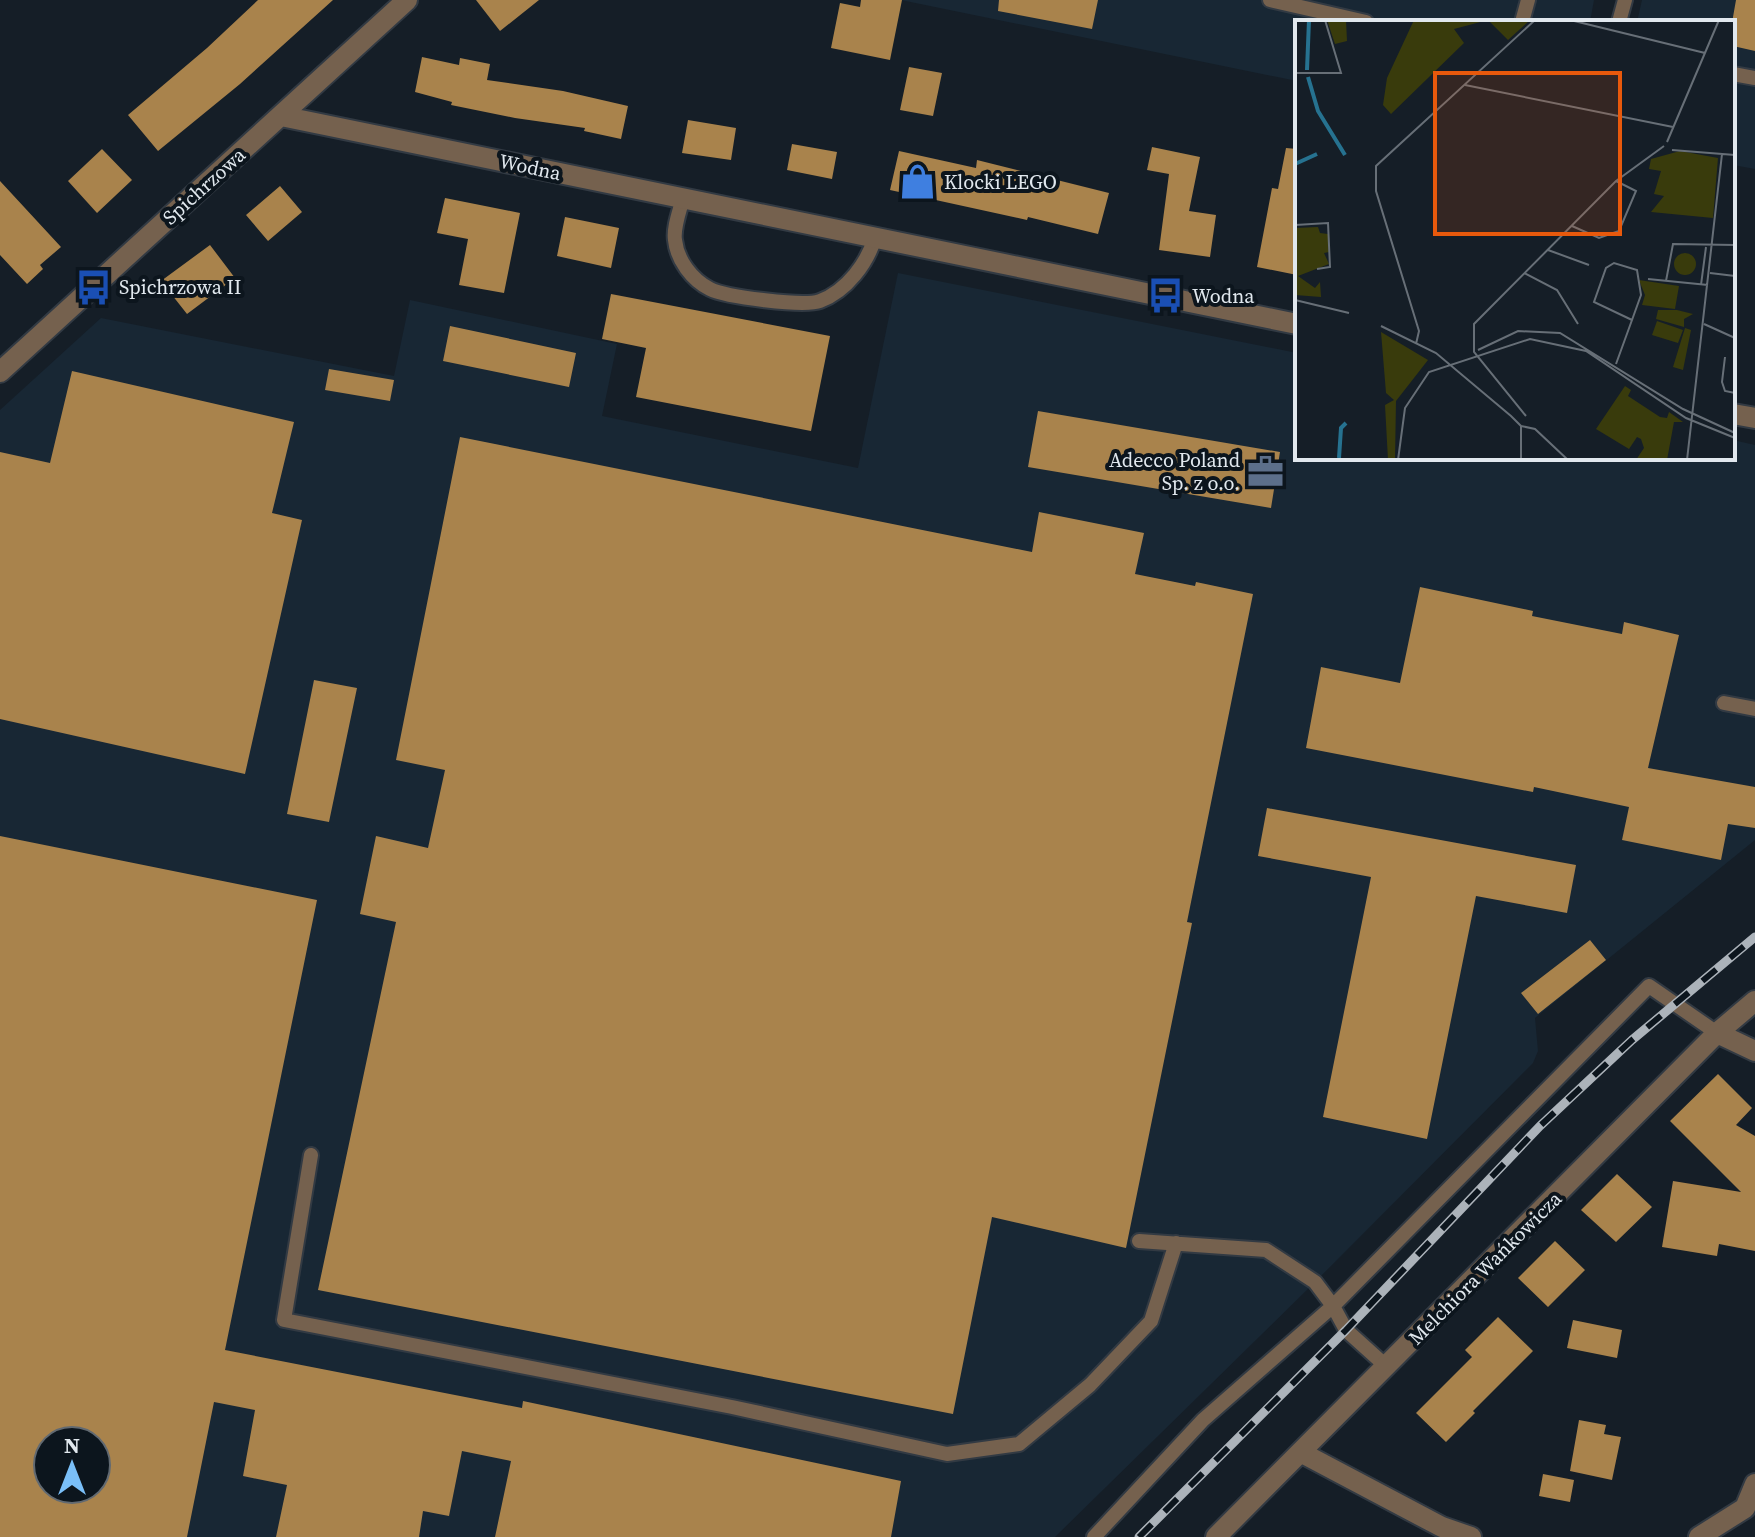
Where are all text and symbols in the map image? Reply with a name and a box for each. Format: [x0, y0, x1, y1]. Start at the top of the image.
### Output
inset map [1295, 20, 1735, 460]
street label: Spichrzowa [156, 141, 252, 231]
street label: Wodna [497, 147, 564, 187]
shop icon: Klocki LEGO [899, 163, 937, 201]
place label: Klocki LEGO [944, 168, 1057, 196]
bus stop icon: Spichrzowa II [74, 268, 112, 306]
place label: Spichrzowa II [119, 273, 241, 301]
bus stop icon: Wodna [1147, 277, 1185, 315]
place label: Wodna [1192, 282, 1255, 310]
place label: Adecco Poland Sp. z o.o. [1109, 446, 1241, 497]
office icon: Adecco Poland Sp. z o.o. [1247, 452, 1285, 490]
street label: Melchiora Wańkowicza [1402, 1185, 1568, 1351]
north arrow [32, 1425, 112, 1505]
text: N [64, 1430, 80, 1460]

